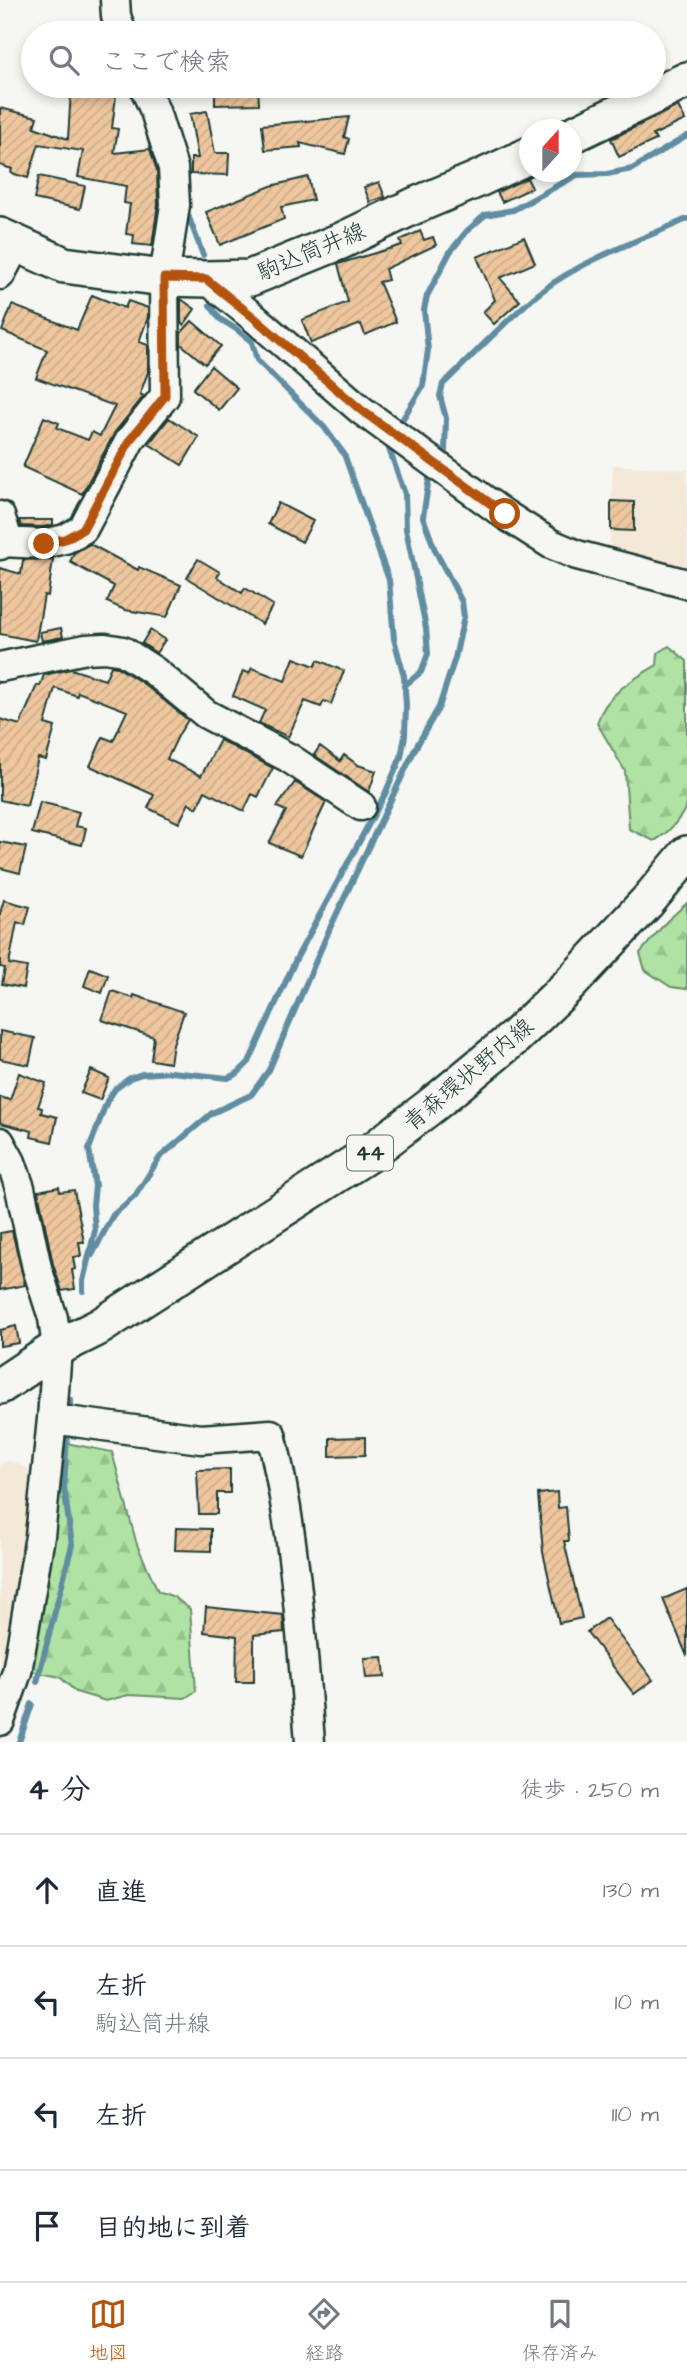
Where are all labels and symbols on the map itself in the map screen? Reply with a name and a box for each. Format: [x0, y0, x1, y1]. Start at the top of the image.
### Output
north arrow [519, 119, 582, 182]
street label: 駒込筒井線 [252, 215, 371, 289]
route start [489, 498, 520, 529]
route end [28, 528, 59, 559]
street label: 青森環状野内線 [397, 1011, 541, 1139]
road number: 44 [347, 1136, 393, 1170]

